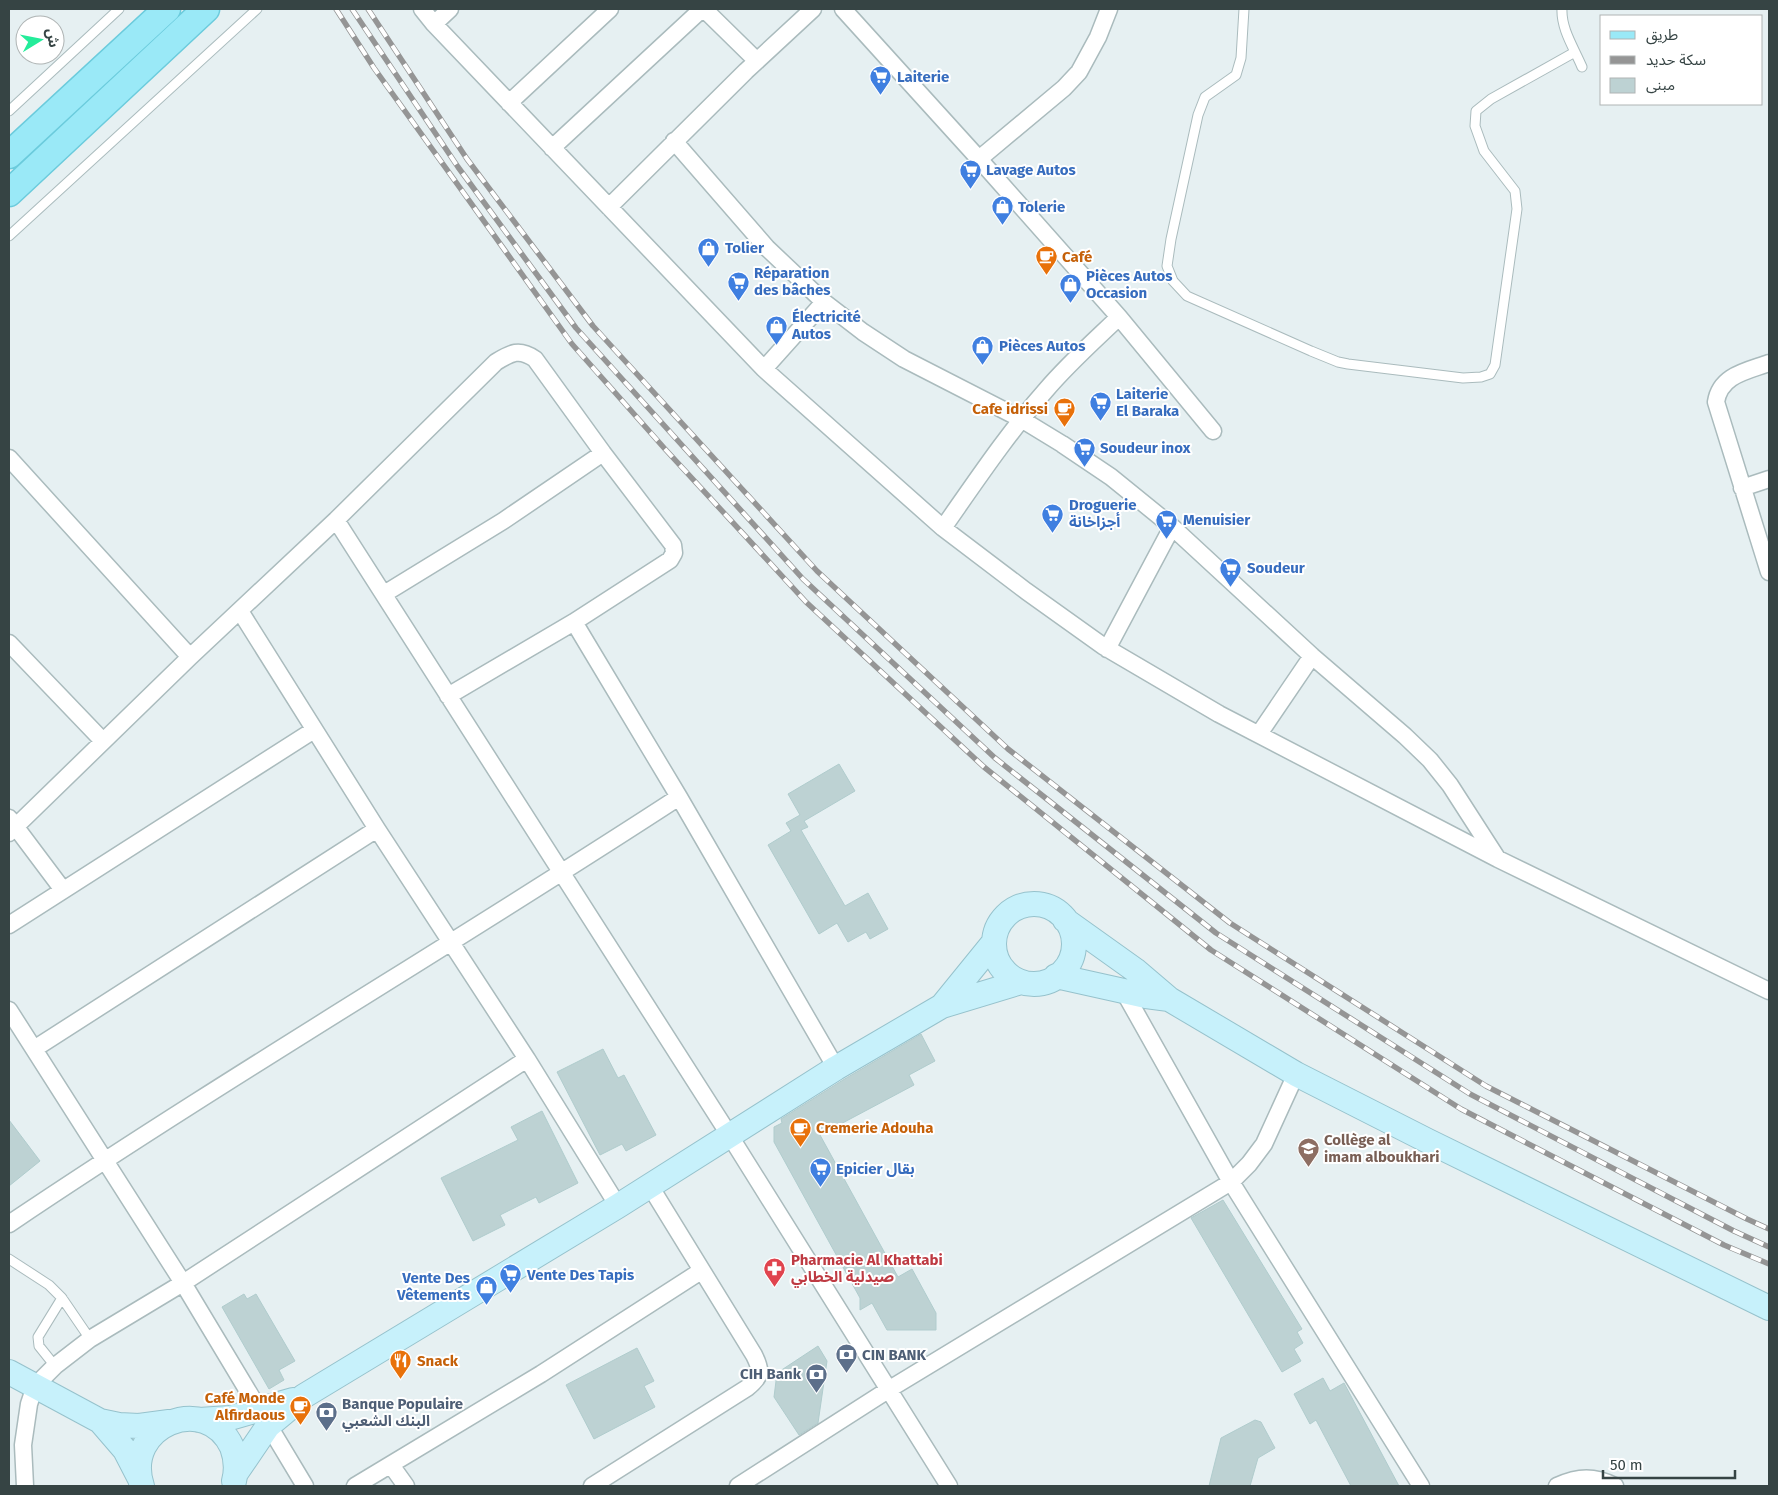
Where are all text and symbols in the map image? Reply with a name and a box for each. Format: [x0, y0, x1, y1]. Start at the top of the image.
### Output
north arrow [15, 15, 65, 65]
legend [1600, 15, 1763, 105]
text: طريق [1646, 26, 1678, 45]
text: ش [42, 27, 62, 49]
text: سكة حديد [1646, 51, 1706, 69]
supermarket icon: Laiterie [869, 65, 893, 96]
place label: Laiterie [897, 68, 949, 86]
text: مبنى [1646, 76, 1675, 94]
supermarket icon: Lavage Autos [958, 158, 982, 189]
place label: Lavage Autos [986, 161, 1076, 179]
shop icon: Tolerie [990, 195, 1014, 226]
place label: Tolerie [1018, 198, 1065, 216]
shop icon: Tolier [697, 236, 721, 267]
place label: Tolier [725, 239, 765, 257]
cafe icon: Café [1034, 245, 1058, 276]
place label: Café [1062, 248, 1092, 266]
place label: Réparation des bâches [754, 264, 830, 299]
place label: Pièces Autos Occasion [1086, 267, 1172, 302]
supermarket icon: Réparation des bâches [726, 270, 750, 301]
shop icon: Pièces Autos Occasion [1058, 273, 1082, 304]
place label: Électricité Autos [791, 308, 861, 343]
shop icon: Électricité Autos [764, 314, 788, 345]
shop icon: Pièces Autos [971, 334, 995, 365]
place label: Pièces Autos [999, 337, 1085, 355]
place label: Laiterie El Baraka [1116, 385, 1179, 420]
supermarket icon: Laiterie El Baraka [1088, 391, 1112, 422]
cafe icon: Cafe idrissi [1052, 397, 1076, 428]
place label: Cafe idrissi [972, 400, 1048, 418]
supermarket icon: Soudeur inox [1072, 436, 1096, 467]
place label: Soudeur inox [1100, 439, 1191, 457]
place label: Droguerie أجزاخانة [1069, 496, 1137, 531]
supermarket icon: Droguerie أجزاخانة [1041, 502, 1065, 533]
supermarket icon: Menuisier [1155, 508, 1179, 539]
place label: Menuisier [1183, 511, 1251, 529]
supermarket icon: Soudeur [1219, 556, 1243, 587]
place label: Soudeur [1247, 559, 1306, 577]
cafe icon: Cremerie Adouha [788, 1116, 812, 1147]
place label: Cremerie Adouha [816, 1119, 933, 1137]
place label: Collège al imam alboukhari [1324, 1131, 1440, 1166]
school or university icon: Collège al imam alboukhari [1296, 1137, 1320, 1168]
supermarket icon: Epicier بقال [808, 1157, 832, 1188]
place label: Epicier بقال [836, 1160, 915, 1178]
place label: Pharmacie Al Khattabi صيدلية الخطابي [791, 1251, 943, 1288]
pharmacy icon: Pharmacie Al Khattabi صيدلية الخطابي [763, 1257, 787, 1288]
supermarket icon: Vente Des Tapis [499, 1263, 523, 1294]
place label: Vente Des Tapis [526, 1266, 634, 1284]
place label: Vente Des Vêtements [396, 1269, 470, 1304]
shop icon: Vente Des Vêtements [474, 1275, 498, 1306]
bank icon: CIN BANK [834, 1343, 858, 1374]
place label: CIN BANK [862, 1346, 926, 1364]
restaurant icon: Snack [389, 1349, 413, 1380]
place label: Snack [417, 1352, 459, 1370]
bank icon: CIH Bank [805, 1362, 829, 1393]
place label: CIH Bank [740, 1365, 802, 1383]
place label: Café Monde Alfirdaous [205, 1389, 285, 1424]
cafe icon: Café Monde Alfirdaous [289, 1395, 313, 1426]
place label: Banque Populaire البنك الشعبي [342, 1395, 463, 1432]
bank icon: Banque Populaire البنك الشعبي [314, 1401, 338, 1432]
scale bar [1603, 1448, 1736, 1480]
text: 50 m [1610, 1456, 1643, 1474]

